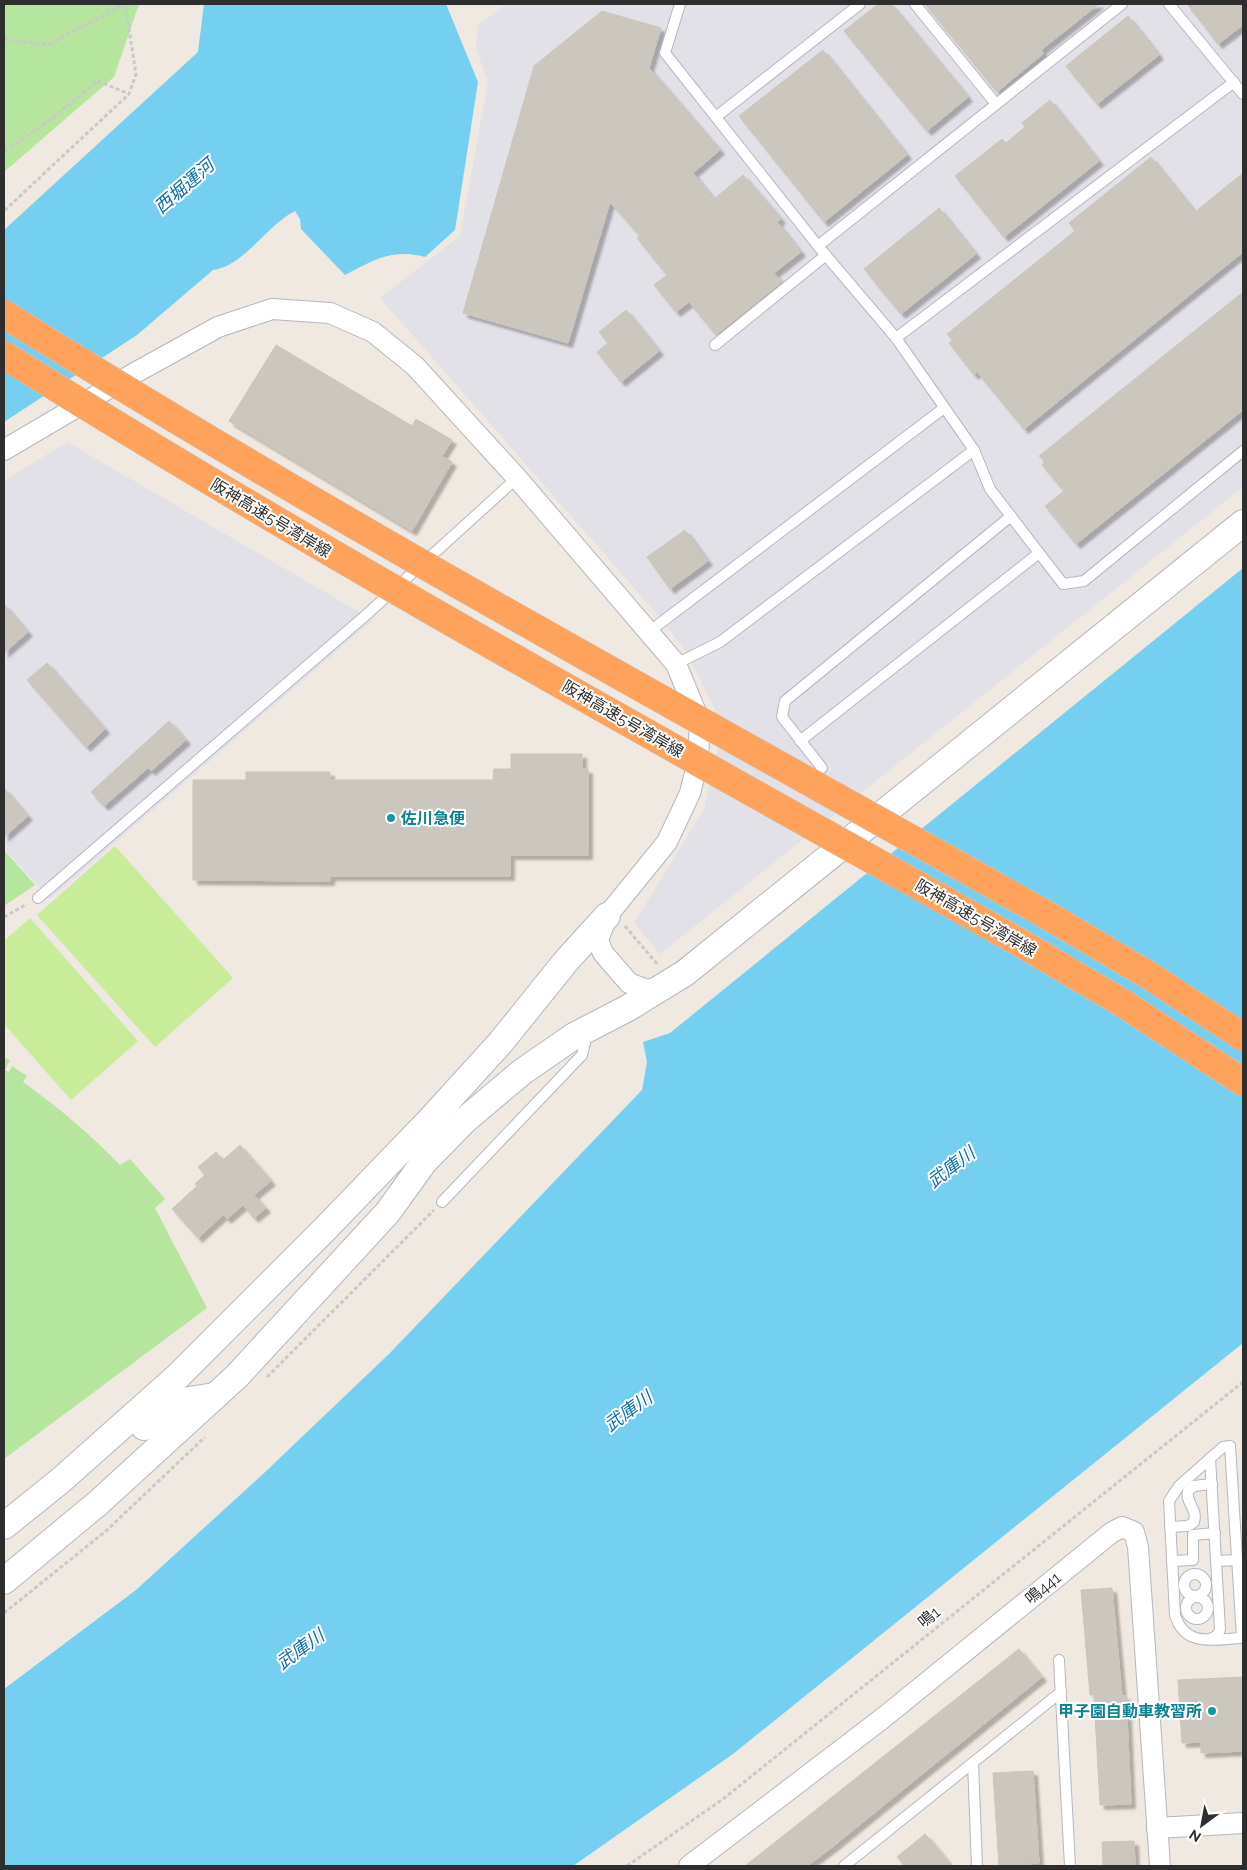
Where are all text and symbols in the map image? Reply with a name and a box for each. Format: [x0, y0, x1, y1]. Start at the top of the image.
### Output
water label: 西堀運河 [150, 152, 220, 218]
street label: 阪神高速5号湾岸線 [208, 475, 334, 561]
street label: 阪神高速5号湾岸線 [559, 677, 687, 761]
place label: 佐川急便 [400, 809, 465, 828]
marker: 佐川急便 [385, 812, 397, 824]
street label: 阪神高速5号湾岸線 [912, 876, 1040, 960]
water label: 武庫川 [923, 1141, 980, 1192]
water label: 武庫川 [600, 1385, 658, 1435]
street label: 鳴441 [1021, 1568, 1065, 1608]
street label: 鳴1 [914, 1602, 944, 1632]
water label: 武庫川 [272, 1623, 330, 1673]
place label: 甲子園自動車教習所 [1058, 1702, 1202, 1721]
marker: 甲子園自動車教習所 [1206, 1705, 1218, 1717]
north arrow [1177, 1800, 1227, 1850]
text: N [1186, 1826, 1204, 1846]

